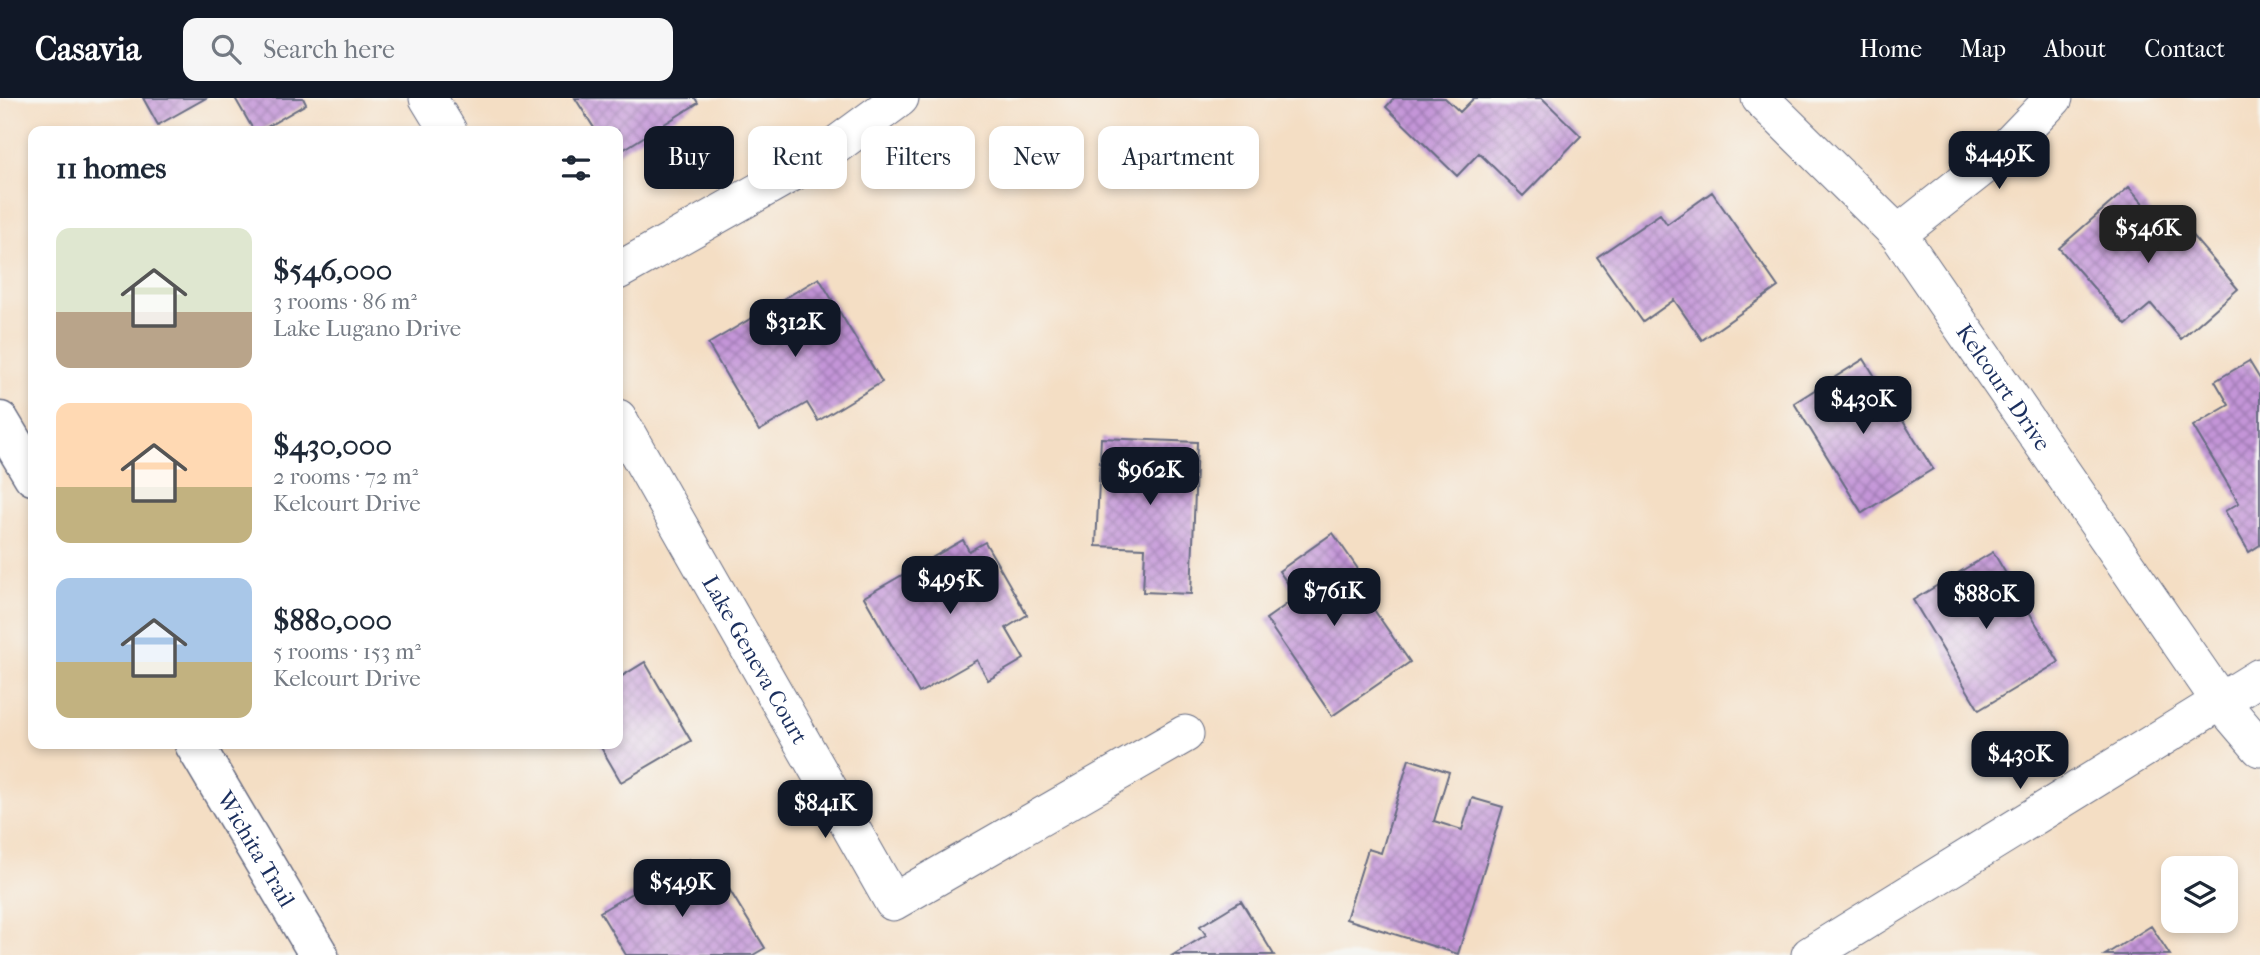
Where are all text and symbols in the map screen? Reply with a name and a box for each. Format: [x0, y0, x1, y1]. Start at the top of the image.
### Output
search box [183, 18, 673, 81]
text: Casavia [35, 30, 141, 69]
icon: search [207, 30, 245, 68]
text: Search here [263, 34, 395, 65]
text: Home [1860, 35, 1922, 63]
text: Map [1960, 35, 2006, 63]
text: About [2044, 35, 2106, 63]
text: Contact [2144, 35, 2225, 63]
chip: Buy [644, 126, 734, 189]
chip: Rent [748, 126, 847, 189]
chip: Filters [861, 126, 975, 189]
chip: New [989, 126, 1084, 189]
chip: Apartment [1098, 126, 1259, 189]
pin: $449K [1950, 132, 2048, 191]
text: $449K [1965, 140, 2033, 167]
icon: filters [557, 149, 595, 187]
text: 11 homes [56, 151, 166, 186]
pin: $546K [2099, 206, 2197, 265]
text: $546K [2115, 214, 2181, 241]
text: $546,000 [273, 253, 392, 288]
icon: home [112, 256, 196, 340]
text: 3 rooms · 86 m² [273, 288, 417, 315]
pin: $312K [746, 300, 844, 359]
text: $312K [766, 308, 824, 335]
text: Lake Lugano Drive [273, 315, 461, 342]
street label: Kelcourt Drive [1950, 319, 2056, 456]
pin: $430K [1814, 376, 1912, 436]
text: $430K [1830, 385, 1896, 412]
text: $430,000 [273, 428, 392, 463]
icon: home [112, 431, 196, 515]
pin: $962K [1101, 448, 1199, 507]
text: $962K [1117, 456, 1183, 483]
text: 2 rooms · 72 m² [273, 463, 418, 490]
text: Kelcourt Drive [273, 490, 421, 517]
pin: $495K [901, 556, 999, 616]
text: $495K [918, 565, 982, 592]
pin: $761K [1285, 568, 1383, 628]
street label: Lake Geneva Court [696, 571, 813, 749]
pin: $880K [1937, 572, 2035, 631]
text: $761K [1303, 577, 1365, 604]
text: $880K [1953, 580, 2019, 607]
text: $880,000 [273, 603, 392, 638]
icon: home [112, 606, 196, 690]
text: 5 rooms · 153 m² [273, 638, 421, 665]
text: Kelcourt Drive [273, 665, 421, 692]
pin: $430K [1971, 732, 2069, 791]
text: $430K [1987, 740, 2053, 767]
pin: $841K [776, 780, 874, 840]
street label: Wichita Trail [210, 786, 301, 913]
text: $841K [794, 789, 856, 816]
map controls [2161, 856, 2238, 933]
button: layers [2161, 856, 2238, 933]
pin: $549K [633, 860, 731, 919]
text: $549K [650, 868, 714, 895]

